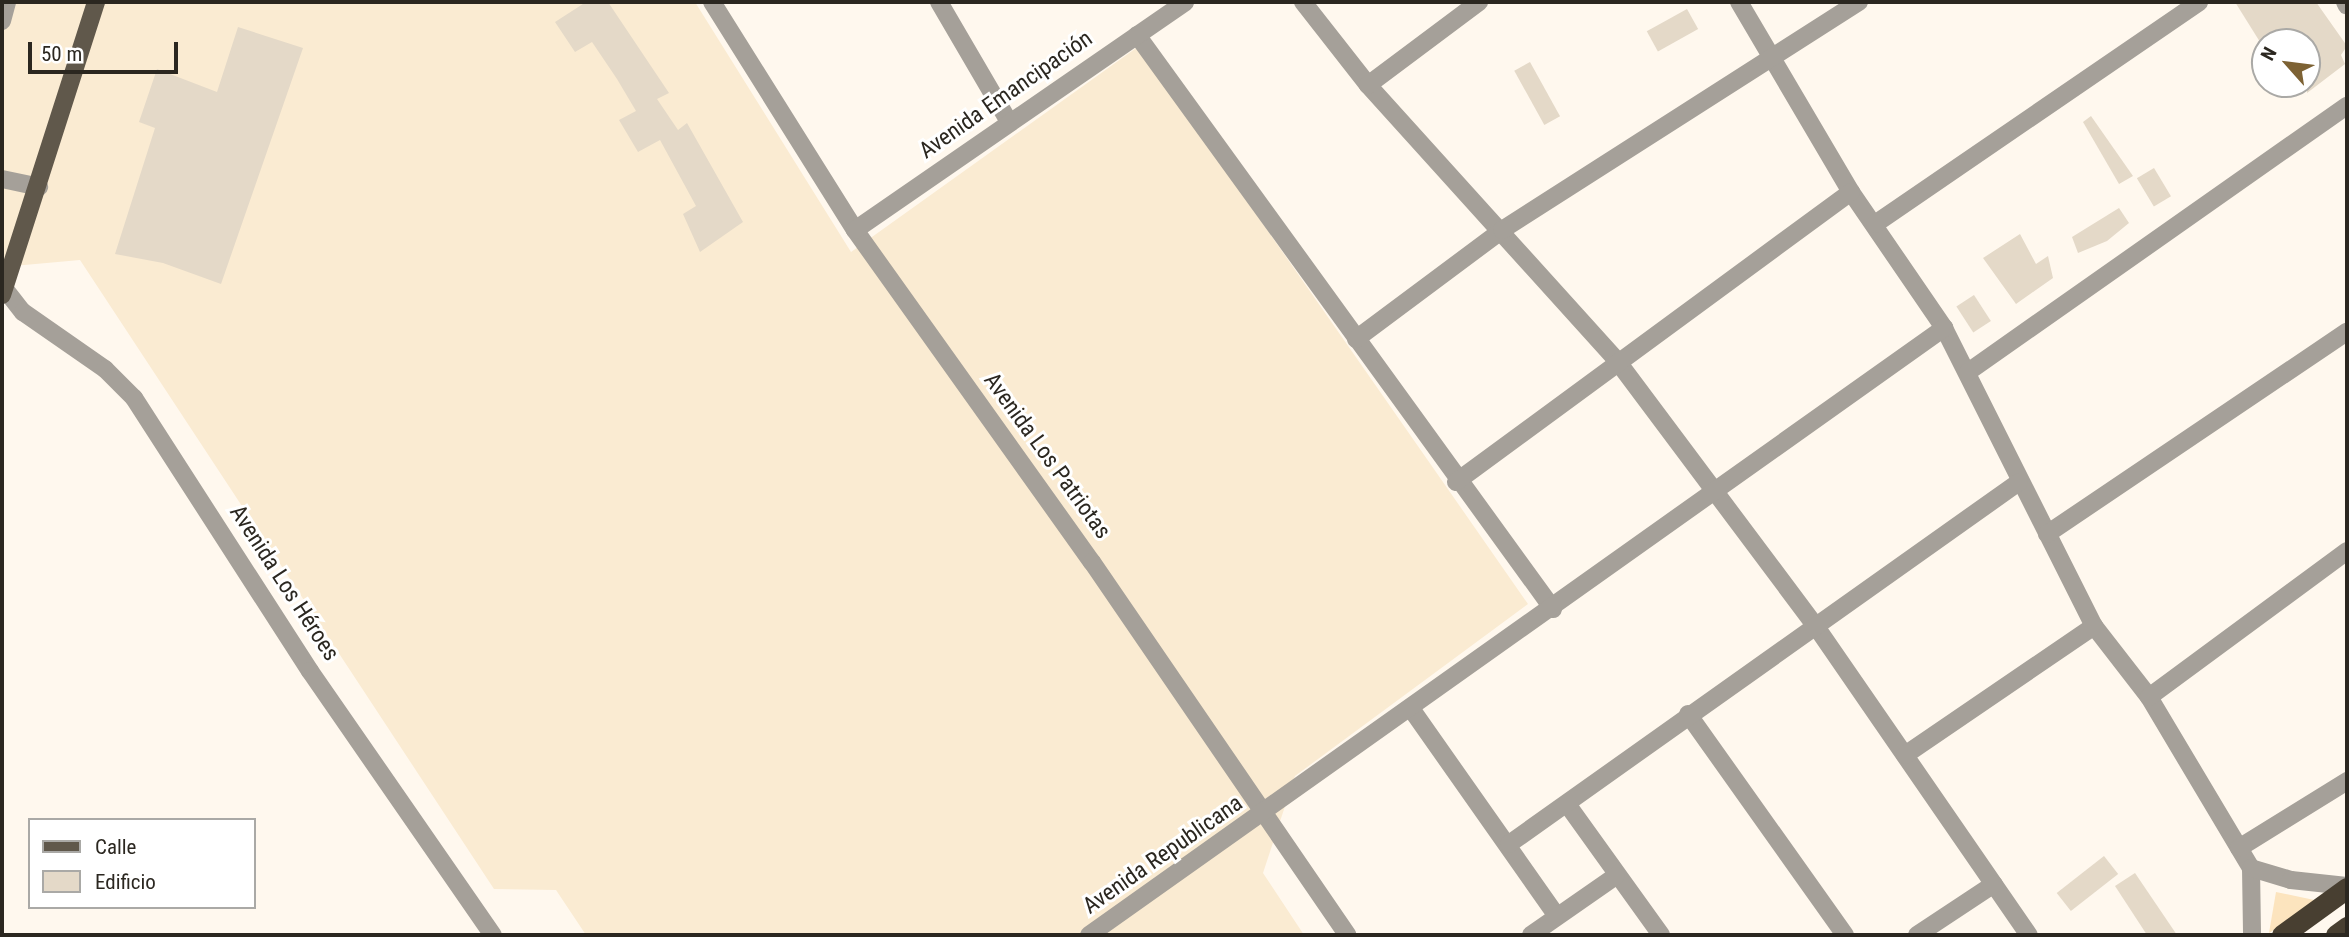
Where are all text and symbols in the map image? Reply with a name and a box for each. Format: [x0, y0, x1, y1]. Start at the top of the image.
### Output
street label: Avenida Emancipación [914, 25, 1098, 165]
scale bar [32, 28, 182, 72]
north arrow [2251, 28, 2321, 98]
text: 50 m [41, 42, 82, 66]
text: N [2256, 43, 2282, 64]
street label: Avenida Los Patriotas [978, 368, 1116, 544]
street label: Avenida Los Héroes [223, 500, 345, 666]
street label: Avenida Republicana [1078, 790, 1248, 920]
legend [28, 818, 256, 909]
text: Calle [95, 835, 136, 859]
text: Edificio [95, 870, 156, 894]

